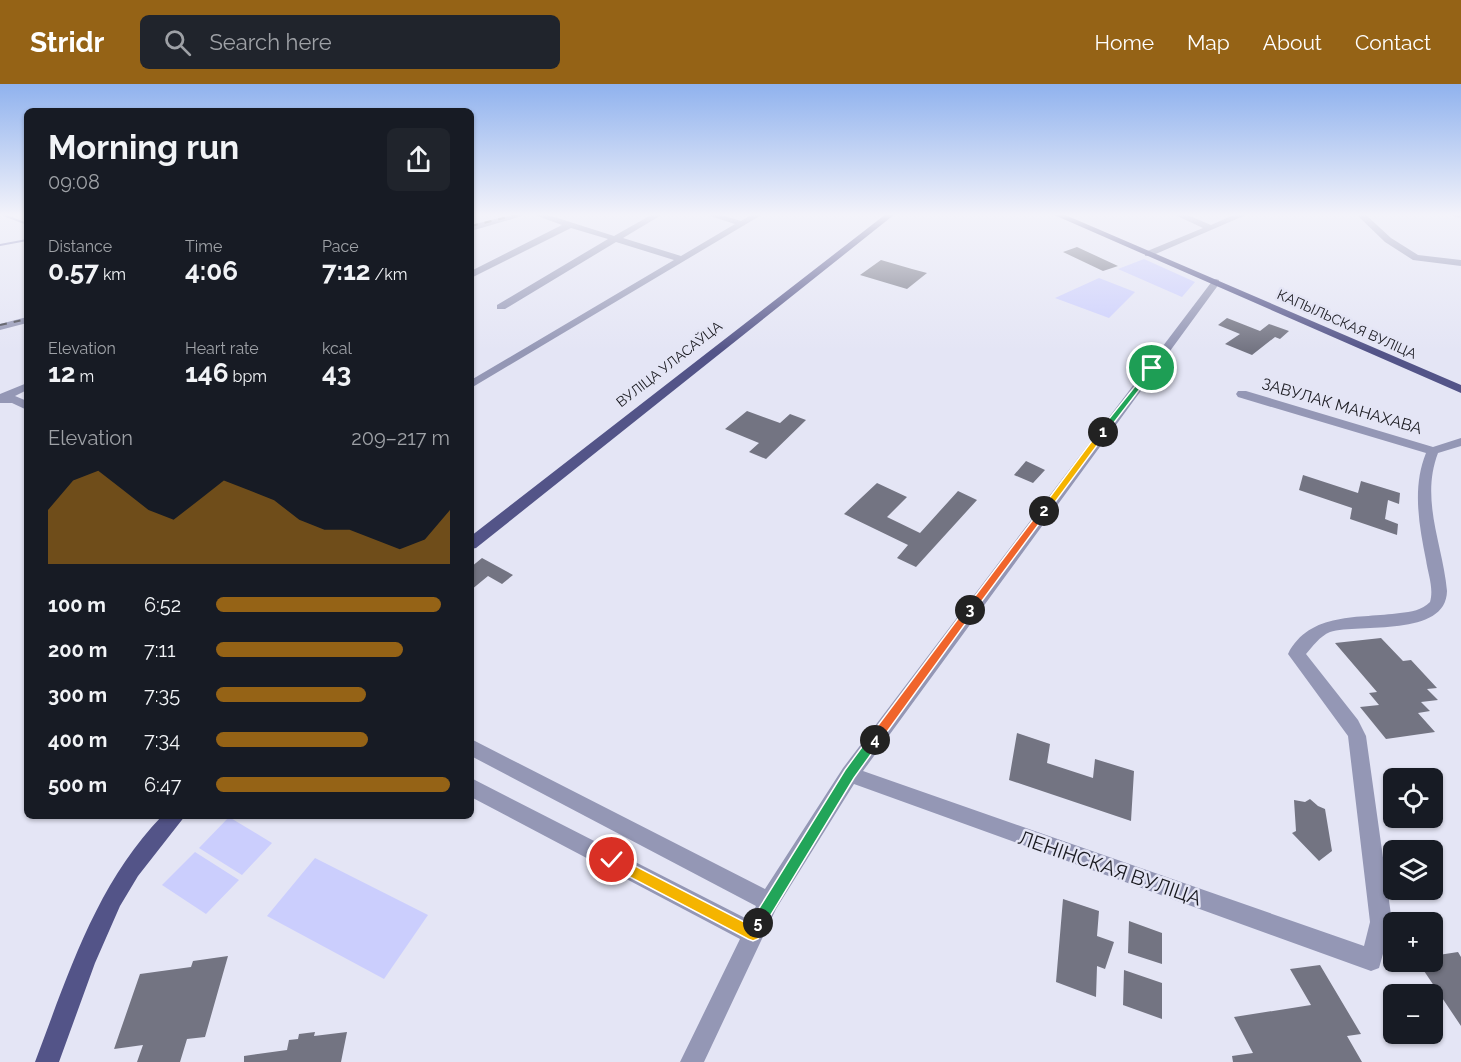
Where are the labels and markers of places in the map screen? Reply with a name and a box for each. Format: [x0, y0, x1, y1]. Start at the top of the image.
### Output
pin [1126, 342, 1177, 393]
pin: 1 [1088, 417, 1118, 447]
pin: 2 [1029, 496, 1059, 526]
pin: 3 [955, 595, 985, 625]
pin: 4 [860, 725, 890, 755]
pin [586, 834, 637, 885]
pin: 5 [743, 908, 773, 938]

